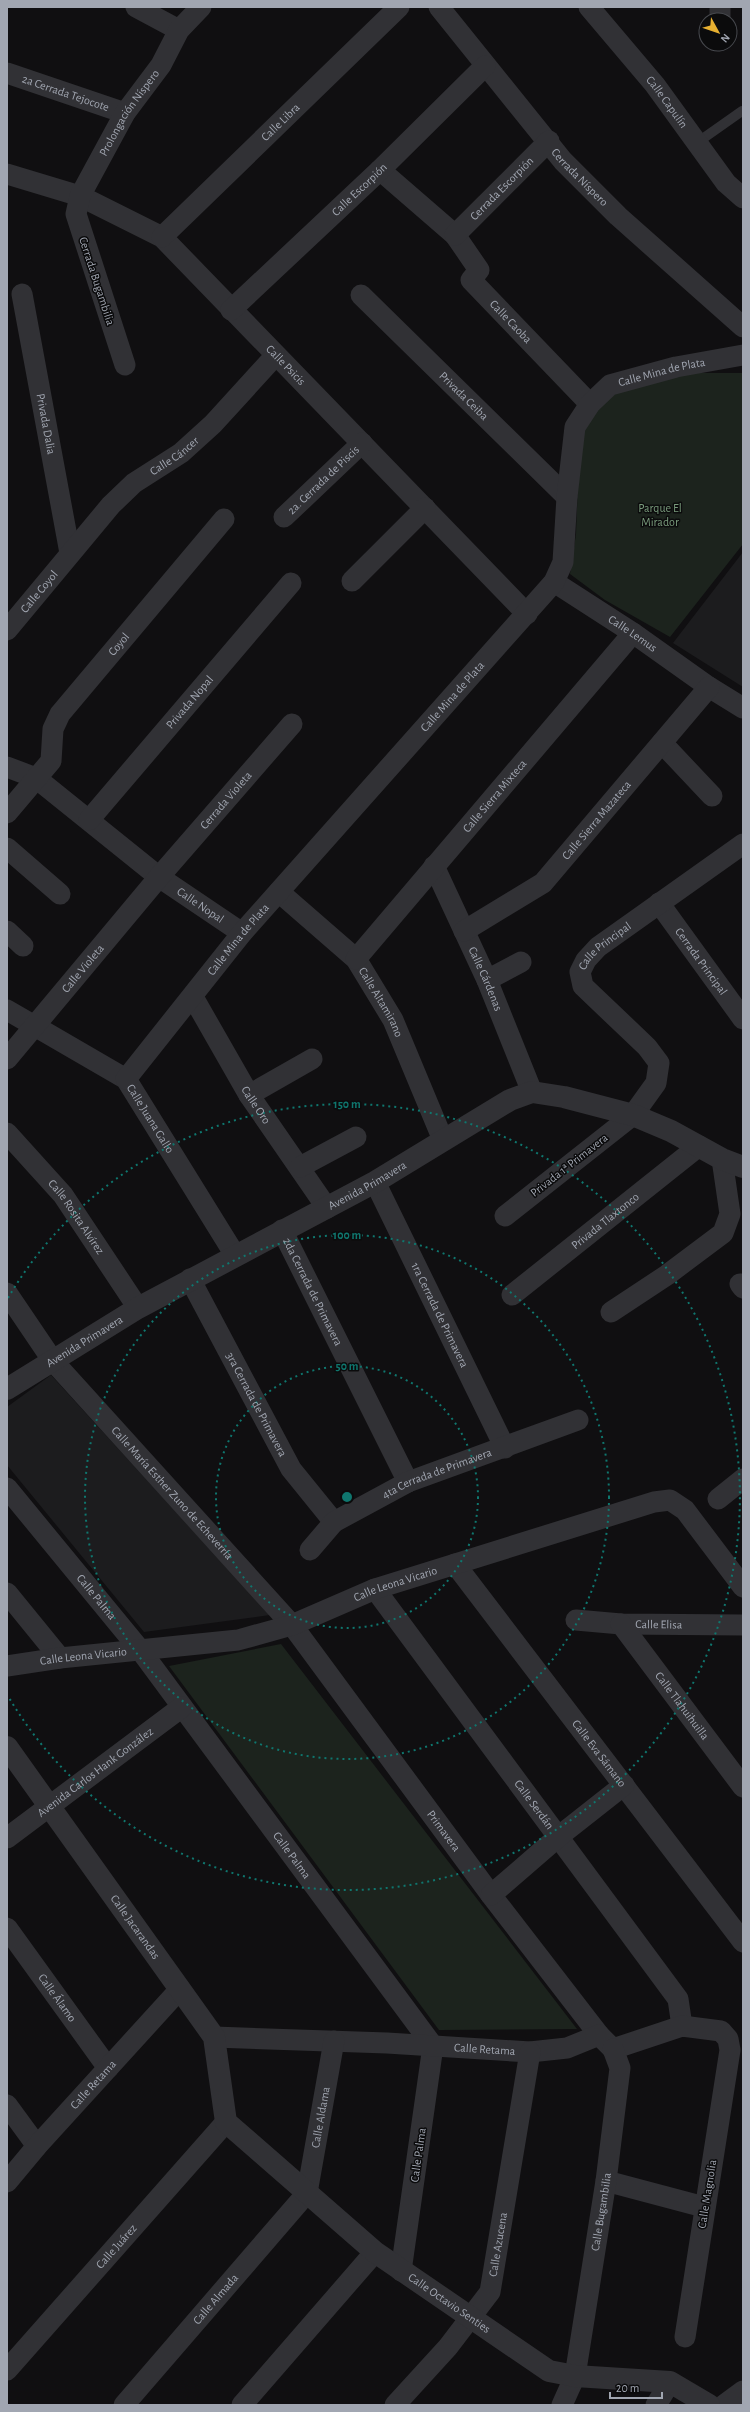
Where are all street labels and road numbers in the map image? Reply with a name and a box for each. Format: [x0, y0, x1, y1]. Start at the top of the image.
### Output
street label: Prolongación Níspero [97, 67, 161, 158]
street label: 2a Cerrada Tejocote [21, 73, 111, 113]
street label: Calle Capulín [644, 74, 690, 130]
street label: Calle Libra [259, 101, 302, 143]
street label: Cerrada Níspero [549, 146, 610, 208]
street label: Cerrada Escorpión [468, 154, 536, 222]
street label: Calle Escorpión [329, 161, 389, 218]
street label: Cerrada Bugambilia [77, 235, 117, 327]
street label: Calle Caoba [488, 298, 534, 346]
street label: Calle Psicis [264, 343, 308, 387]
street label: Calle Mina de Plata [617, 356, 707, 388]
street label: Privada Ceiba [437, 369, 491, 423]
street label: Privada Dalia [35, 392, 58, 456]
street label: Calle Cáncer [148, 434, 201, 477]
street label: 2a. Cerrada de Piscis [285, 443, 361, 516]
street label: Calle Coyol [18, 568, 60, 615]
street label: Calle Lemus [606, 613, 659, 654]
street label: Coyol [106, 630, 132, 658]
street label: Calle Mina de Plata [418, 659, 487, 734]
street label: Privada Nopal [164, 673, 215, 731]
street label: Calle Sierra Mixteca [460, 757, 529, 835]
street label: Cerrada Violeta [198, 769, 254, 831]
street label: Calle Sierra Mazateca [560, 778, 633, 862]
street label: Calle Nopal [175, 885, 226, 925]
street label: Calle Mina de Plata [205, 901, 271, 978]
street label: Calle Principal [576, 920, 633, 972]
street label: Cerrada Principal [673, 926, 729, 997]
street label: Calle Violeta [59, 942, 106, 995]
street label: Calle Cárdenas [466, 945, 505, 1013]
street label: Calle Altamirano [356, 965, 405, 1039]
street label: Calle Juana Gallo [125, 1082, 176, 1155]
street label: Calle Oro [239, 1084, 273, 1126]
street label: Privada 1ª Primavera [528, 1131, 610, 1199]
street label: Avenida Primavera [326, 1158, 409, 1212]
street label: Calle Rosita Alvírez [46, 1177, 107, 1256]
street label: Privada Tlaxtonco [569, 1190, 641, 1251]
street label: 2da Cerrada de Primavera [281, 1236, 345, 1348]
street label: 1ra Cerrada de Primavera [409, 1261, 471, 1370]
street label: Avenida Primavera [44, 1313, 125, 1369]
street label: 3ra Cerrada de Primavera [224, 1350, 289, 1459]
street label: Calle María Esther Zuno de Echeverría [109, 1424, 236, 1562]
street label: 4ta Cerrada de Primavera [380, 1446, 494, 1501]
street label: Calle Leona Vicario [352, 1564, 439, 1604]
street label: Calle Palma [74, 1572, 119, 1622]
street label: Calle Elisa [635, 1618, 683, 1631]
street label: Calle Leona Vicario [39, 1645, 128, 1667]
street label: Calle Tlahuihuilla [653, 1669, 712, 1742]
street label: Calle Eva Sámano [570, 1717, 629, 1789]
street label: Avenida Carlos Hank González [35, 1725, 155, 1819]
street label: Calle Serdán [512, 1778, 556, 1831]
street label: Primavera [425, 1808, 463, 1854]
street label: Calle Palma [271, 1830, 313, 1881]
street label: Calle Jacarandas [108, 1893, 162, 1961]
street label: Calle Álamo [36, 1971, 79, 2024]
street label: Calle Retama [454, 2041, 516, 2057]
street label: Calle Retama [68, 2057, 118, 2111]
street label: Calle Aldama [309, 2085, 332, 2149]
street label: Calle Palma [408, 2127, 428, 2183]
street label: Calle Magnolia [696, 2158, 718, 2229]
street label: Calle Bugambilia [589, 2172, 613, 2252]
street label: Calle Azucena [487, 2211, 509, 2278]
street label: Calle Juárez [94, 2222, 139, 2271]
street label: Calle Almada [191, 2271, 241, 2326]
street label: Calle Octavio Senties [406, 2271, 493, 2335]

